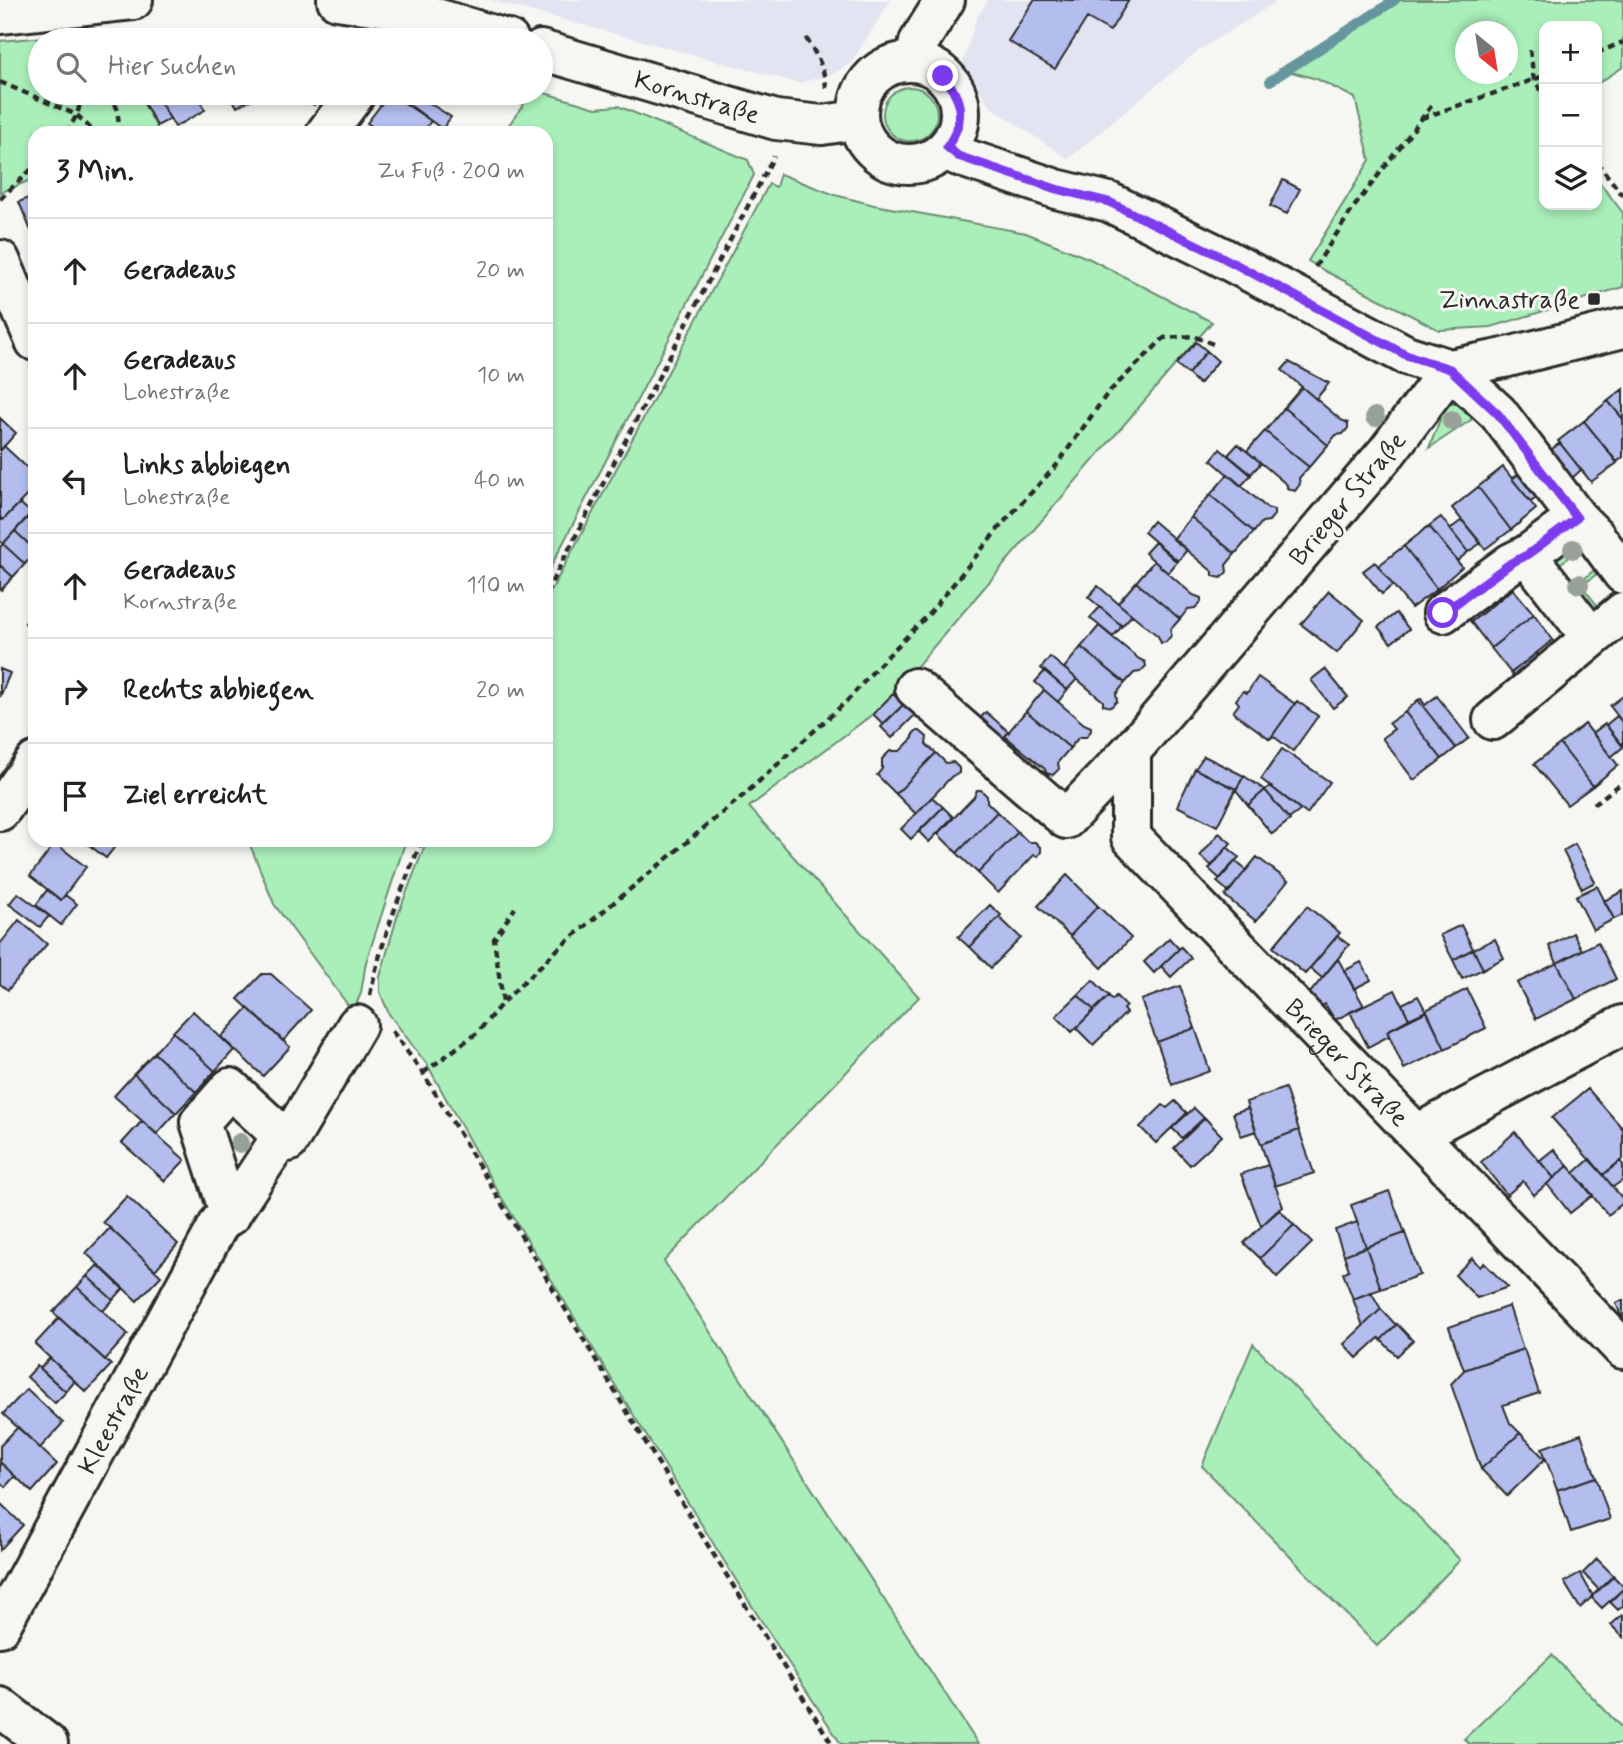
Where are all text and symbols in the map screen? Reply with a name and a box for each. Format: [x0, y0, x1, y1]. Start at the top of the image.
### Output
north arrow [1455, 21, 1518, 84]
map controls [1539, 21, 1602, 210]
button: + [1539, 21, 1602, 84]
search box [28, 28, 553, 105]
icon: search [52, 48, 90, 86]
text: Hier suchen [108, 50, 236, 84]
route end [927, 60, 958, 91]
street label: Kornstraße [630, 64, 764, 133]
button: − [1539, 84, 1602, 147]
button: layers [1539, 147, 1602, 210]
text: 3 Min. [56, 152, 134, 191]
text: Zu Fuß · 200 m [377, 157, 525, 187]
icon: ahead [56, 252, 94, 290]
text: Geradeaus [123, 254, 236, 288]
text: 20 m [476, 256, 525, 286]
place label: Zinnastraße [1439, 284, 1580, 318]
marker: Zinnastraße [1586, 291, 1602, 307]
text: Geradeaus [123, 344, 236, 378]
icon: ahead [56, 357, 94, 395]
text: 10 m [477, 361, 525, 391]
text: Lohestraße [123, 378, 230, 408]
street label: Brieger Straße [1282, 425, 1416, 575]
text: Links abbiegen [123, 449, 291, 483]
icon: left [56, 462, 94, 500]
text: 40 m [474, 466, 525, 496]
text: Lohestraße [123, 483, 230, 513]
text: Geradeaus [123, 554, 236, 588]
icon: ahead [56, 567, 94, 605]
text: 110 m [466, 571, 525, 601]
text: Kornstraße [123, 588, 237, 618]
route start [1427, 597, 1458, 628]
icon: right [56, 672, 94, 710]
text: Rechts abbiegen [123, 674, 314, 708]
text: 20 m [476, 676, 525, 706]
icon: arrive [56, 777, 94, 815]
text: Ziel erreicht [123, 779, 267, 813]
street label: Brieger Straße [1276, 992, 1416, 1135]
street label: Kleestraße [71, 1360, 158, 1481]

